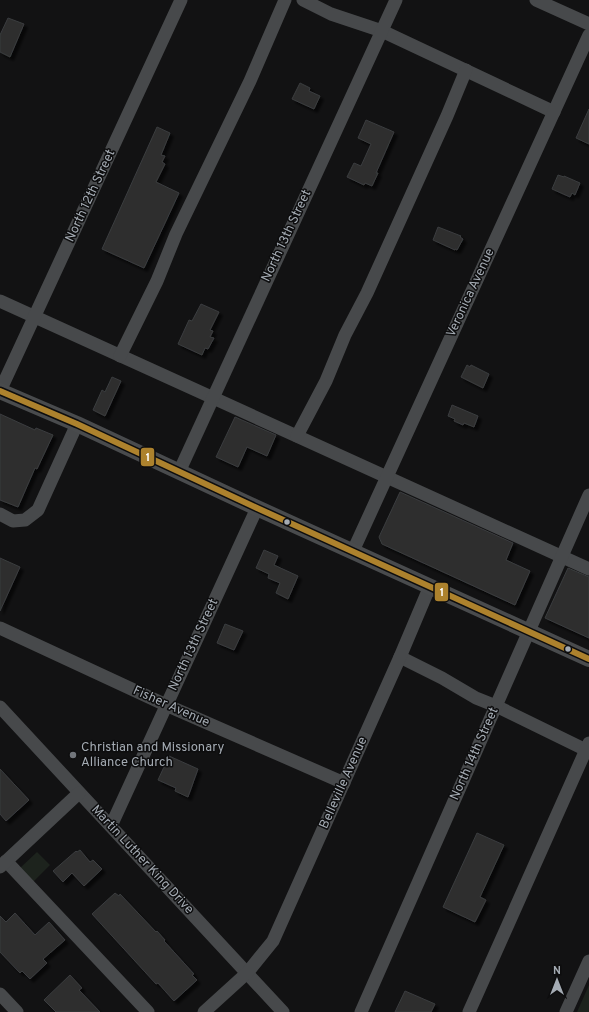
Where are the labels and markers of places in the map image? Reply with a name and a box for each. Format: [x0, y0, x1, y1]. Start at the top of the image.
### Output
unlabelled marker [282, 517, 292, 527]
unlabelled marker [563, 644, 573, 654]
place label: Christian and Missionary Alliance Church [81, 740, 224, 771]
marker: Christian and Missionary Alliance Church [68, 750, 78, 760]

